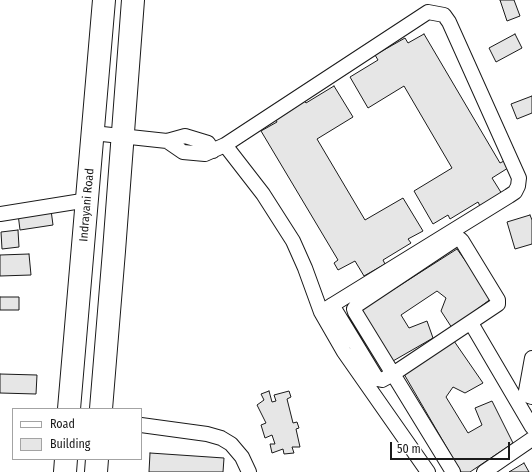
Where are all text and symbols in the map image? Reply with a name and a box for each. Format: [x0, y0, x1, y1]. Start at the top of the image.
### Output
street label: Indrayani Road [77, 168, 97, 242]
legend [12, 408, 142, 460]
text: Road [50, 417, 75, 431]
scale bar [392, 434, 512, 460]
text: Building [50, 437, 90, 451]
text: 50 m [397, 442, 421, 456]

